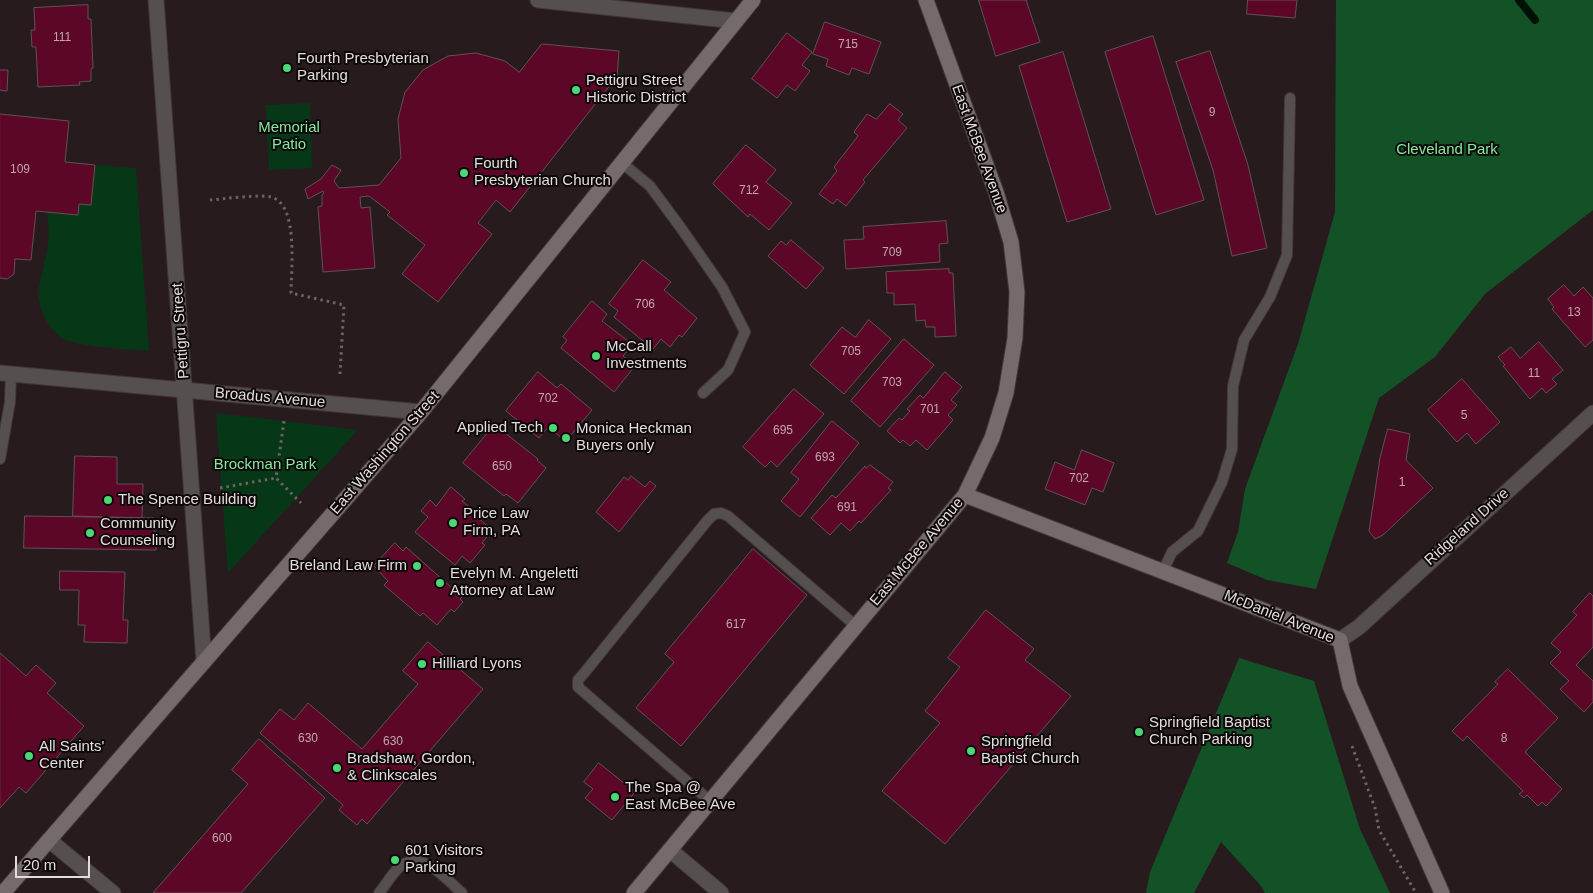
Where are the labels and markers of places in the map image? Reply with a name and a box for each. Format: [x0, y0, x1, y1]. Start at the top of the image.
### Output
place label: Fourth Presbyterian Parking [297, 50, 429, 85]
marker: Fourth Presbyterian Parking [281, 62, 293, 74]
place label: Pettigru Street Historic District [586, 72, 686, 107]
marker: Pettigru Street Historic District [570, 84, 582, 96]
place label: Fourth Presbyterian Church [474, 155, 611, 190]
marker: Fourth Presbyterian Church [458, 167, 470, 179]
place label: McCall Investments [606, 338, 687, 373]
marker: McCall Investments [590, 350, 602, 362]
place label: Applied Tech [457, 419, 543, 437]
place label: Monica Heckman Buyers only [576, 420, 692, 455]
marker: Applied Tech [547, 422, 559, 434]
marker: Monica Heckman Buyers only [560, 432, 572, 444]
place label: The Spence Building [118, 491, 256, 509]
marker: The Spence Building [102, 494, 114, 506]
place label: Price Law Firm, PA [463, 505, 529, 540]
place label: Community Counseling [100, 515, 176, 550]
marker: Price Law Firm, PA [447, 517, 459, 529]
marker: Community Counseling [84, 527, 96, 539]
place label: Breland Law Firm [289, 557, 407, 575]
marker: Breland Law Firm [411, 560, 423, 572]
place label: Evelyn M. Angeletti Attorney at Law [450, 565, 578, 600]
marker: Evelyn M. Angeletti Attorney at Law [434, 577, 446, 589]
place label: Hilliard Lyons [432, 655, 521, 673]
marker: Hilliard Lyons [416, 658, 428, 670]
place label: Springfield Baptist Church Parking [1149, 714, 1270, 749]
marker: Springfield Baptist Church Parking [1133, 726, 1145, 738]
place label: Springfield Baptist Church [981, 733, 1079, 768]
place label: All Saints' Center [39, 738, 104, 773]
marker: Springfield Baptist Church [965, 745, 977, 757]
marker: All Saints' Center [23, 750, 35, 762]
place label: Bradshaw, Gordon, & Clinkscales [347, 750, 475, 785]
marker: Bradshaw, Gordon, & Clinkscales [331, 762, 343, 774]
place label: The Spa @ East McBee Ave [625, 779, 736, 814]
marker: The Spa @ East McBee Ave [609, 791, 621, 803]
place label: 601 Visitors Parking [405, 842, 483, 877]
marker: 601 Visitors Parking [389, 854, 401, 866]

